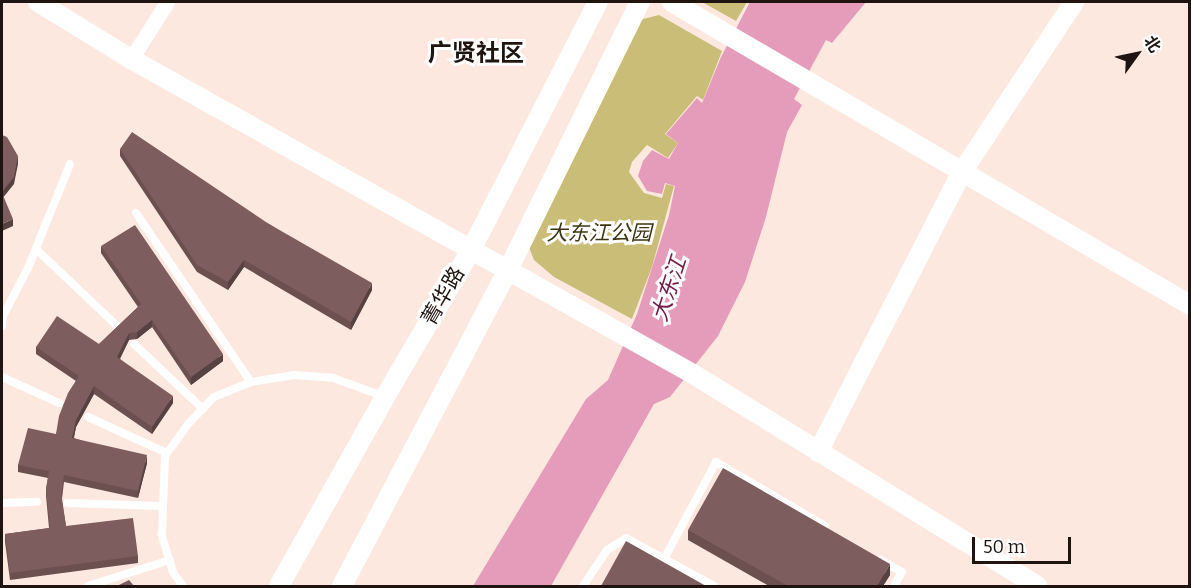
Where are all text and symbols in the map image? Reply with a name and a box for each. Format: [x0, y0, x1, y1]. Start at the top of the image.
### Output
north arrow [1107, 24, 1167, 84]
text: 北 [1140, 32, 1165, 56]
district label: 广贤社区 [428, 40, 524, 68]
park label: 大东江公园 [547, 220, 651, 246]
water label: 大东江 [646, 254, 692, 324]
street label: 菁华路 [416, 262, 470, 330]
scale bar [975, 525, 1074, 563]
text: 50 m [983, 536, 1025, 558]

